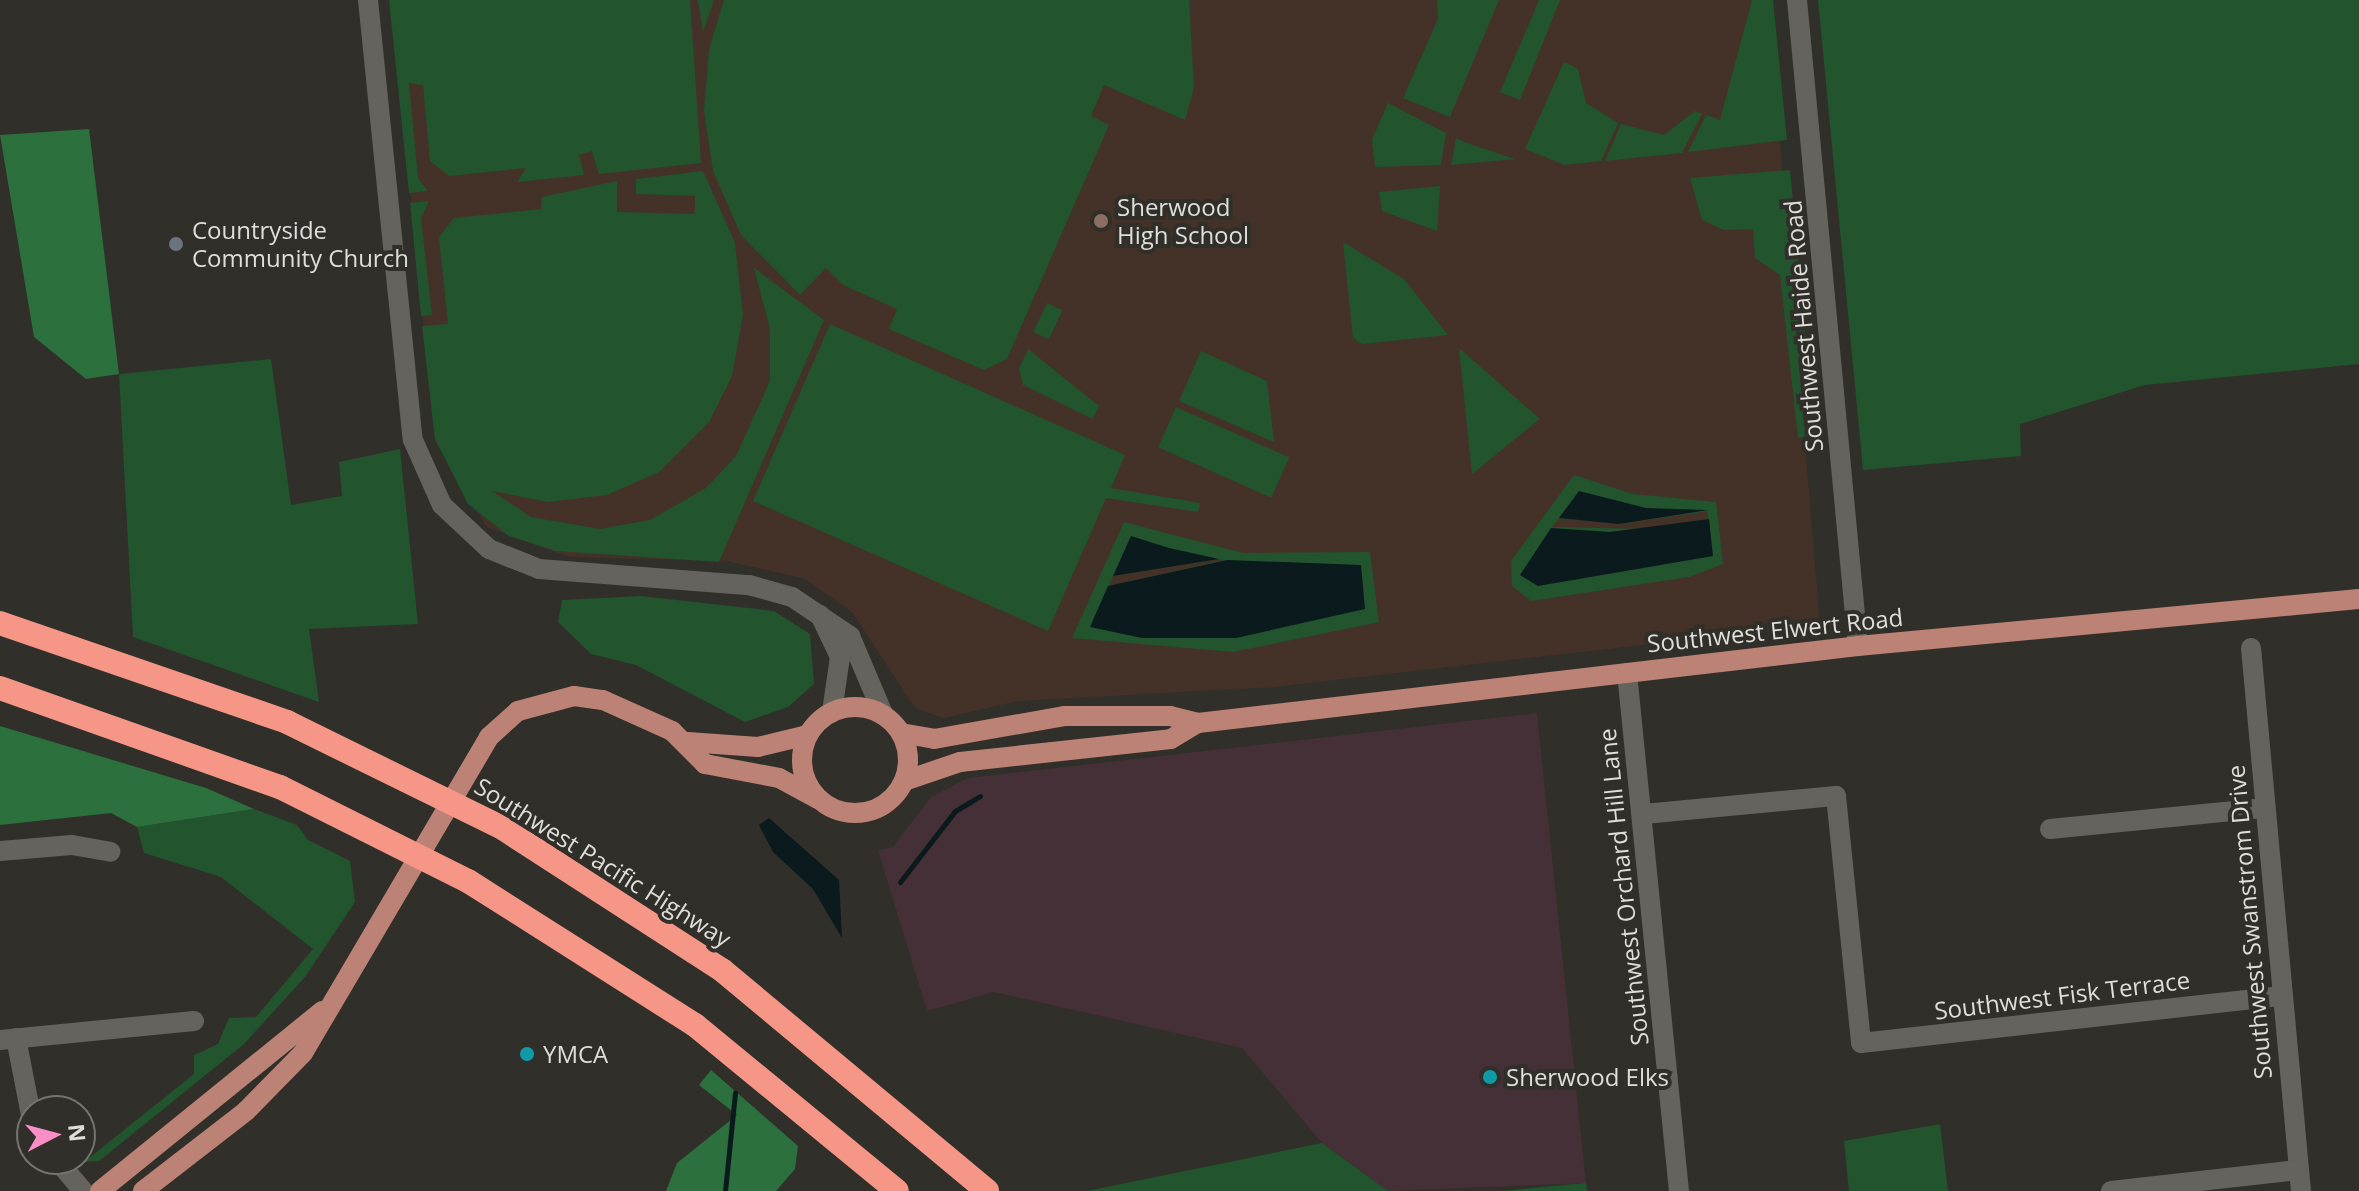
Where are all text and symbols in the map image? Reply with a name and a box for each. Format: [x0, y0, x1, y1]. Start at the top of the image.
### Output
place label: Sherwood High School [1117, 193, 1249, 249]
street label: Southwest Haide Road [1778, 199, 1828, 453]
marker: Sherwood High School [1092, 212, 1110, 230]
place label: Countryside Community Church [192, 216, 409, 272]
marker: Countryside Community Church [167, 235, 185, 253]
street label: Southwest Elwert Road [1646, 602, 1904, 658]
street label: Southwest Orchard Hill Lane [1592, 727, 1654, 1047]
street label: Southwest Swanstrom Drive [2221, 764, 2277, 1080]
street label: Southwest Pacific Highway [470, 771, 736, 953]
street label: Southwest Fisk Terrace [1933, 965, 2191, 1025]
place label: YMCA [543, 1040, 608, 1068]
marker: YMCA [518, 1045, 536, 1063]
place label: Sherwood Elks [1506, 1063, 1669, 1091]
marker: Sherwood Elks [1481, 1068, 1499, 1086]
north arrow [16, 1095, 96, 1175]
text: N [62, 1122, 94, 1143]

